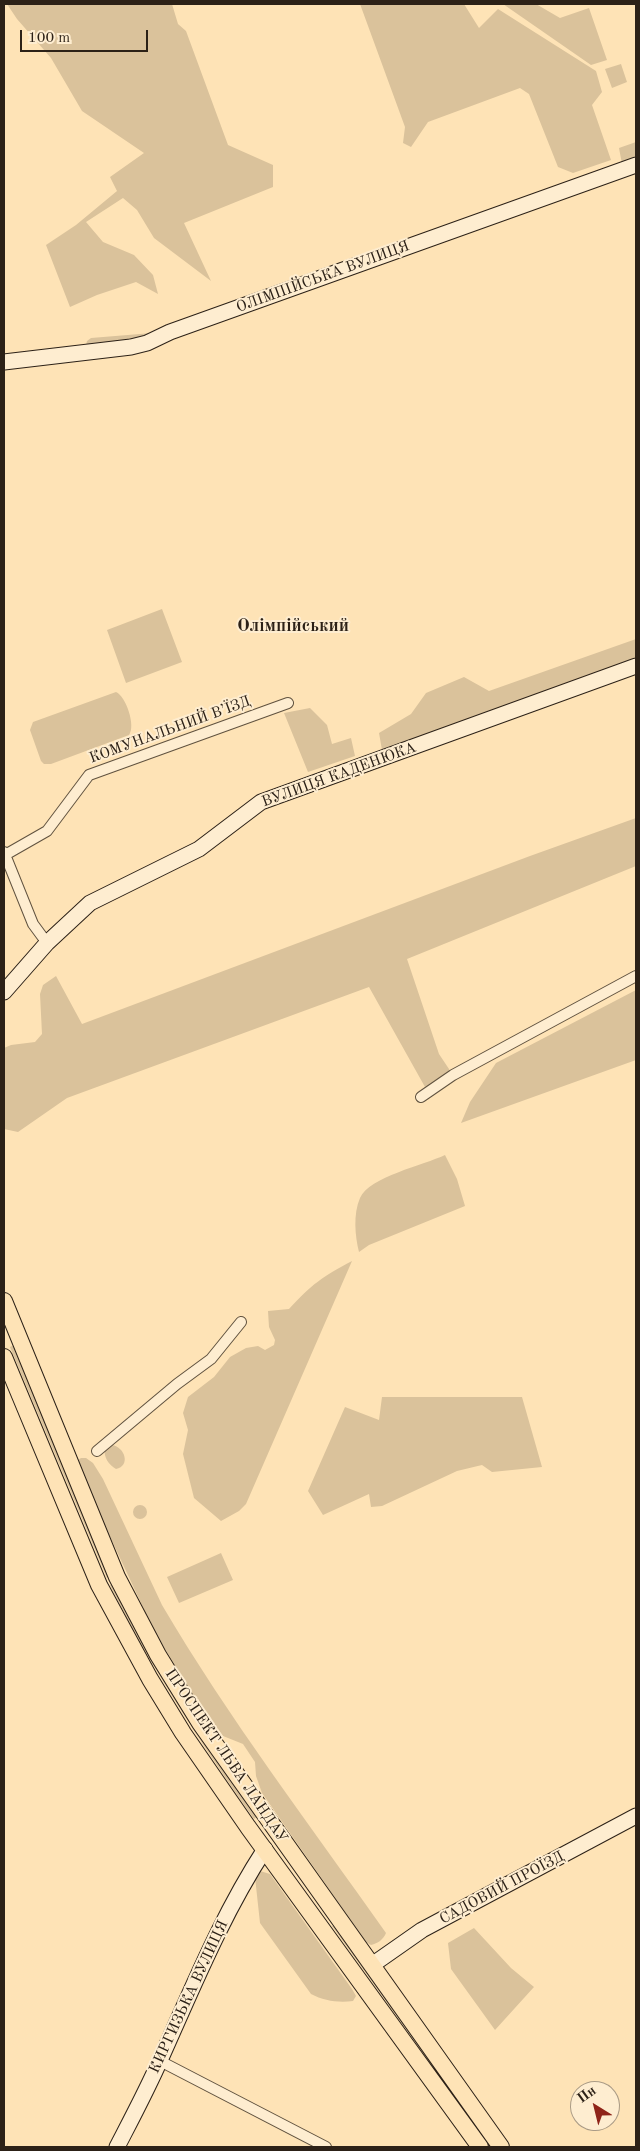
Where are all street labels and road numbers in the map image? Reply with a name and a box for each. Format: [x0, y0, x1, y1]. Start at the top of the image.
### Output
street label: ОЛІМПІЙСЬКА ВУЛИЦЯ [234, 237, 412, 317]
street label: КОМУНАЛЬНИЙ В’ЇЗД [87, 692, 253, 768]
street label: ВУЛИЦЯ КАДЕНЮКА [259, 739, 419, 811]
street label: ПРОСПЕКТ ЛЬВА ЛАНДАУ [161, 1665, 291, 1847]
street label: САДОВИЙ ПРОЇЗД [437, 1848, 567, 1928]
street label: КИРГИЗЬКА ВУЛИЦЯ [146, 1918, 232, 2076]

